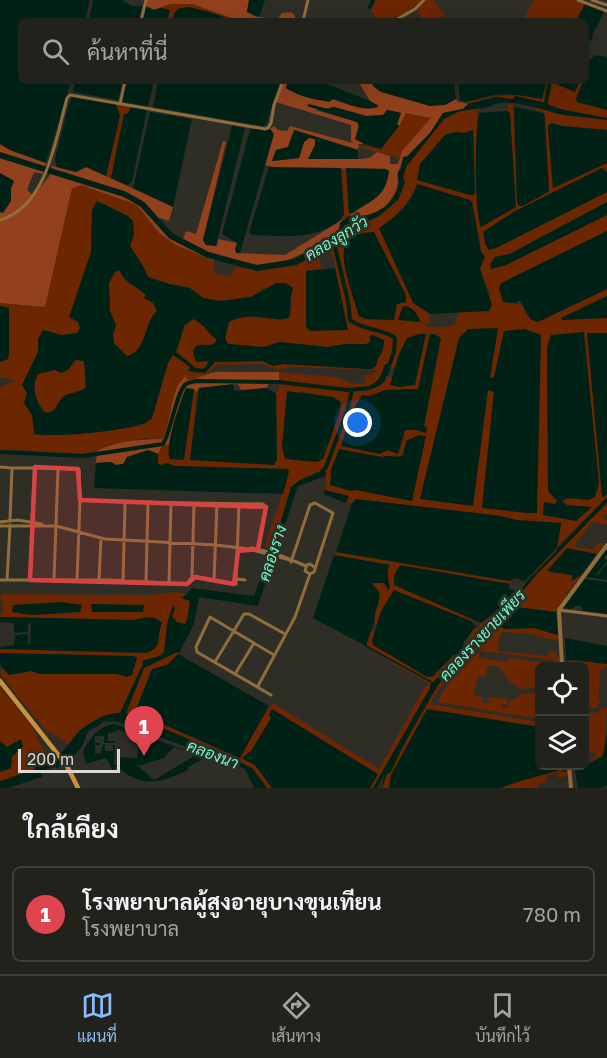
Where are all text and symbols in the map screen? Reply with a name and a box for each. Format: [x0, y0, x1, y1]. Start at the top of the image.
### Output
search box [18, 18, 589, 84]
icon: search [39, 35, 72, 68]
text: ค้นหาที่นี่ [87, 38, 167, 65]
water label: คลองลูกวัว [301, 211, 372, 266]
your location [343, 408, 372, 437]
water label: คลองราง [253, 522, 291, 584]
water label: คลองรางยายเพียร [434, 584, 530, 685]
map controls [535, 662, 589, 770]
button: locate [535, 662, 589, 716]
pin: 1 [124, 706, 164, 756]
button: layers [535, 716, 589, 770]
water label: คลองนา [184, 735, 242, 773]
scale bar [18, 746, 120, 774]
text: 200 m [27, 749, 74, 769]
text: ใกล้เคียง [24, 813, 119, 844]
text: โรงพยาบาลผู้สูงอายุบางขุนเทียน [83, 888, 382, 915]
text: 1 [40, 902, 51, 926]
text: 780 m [523, 902, 581, 926]
text: โรงพยาบาล [83, 916, 179, 940]
tab: แผนที่ [77, 989, 117, 1046]
tab: เส้นทาง [271, 989, 321, 1046]
tab: บันทึกไว้ [475, 989, 530, 1046]

